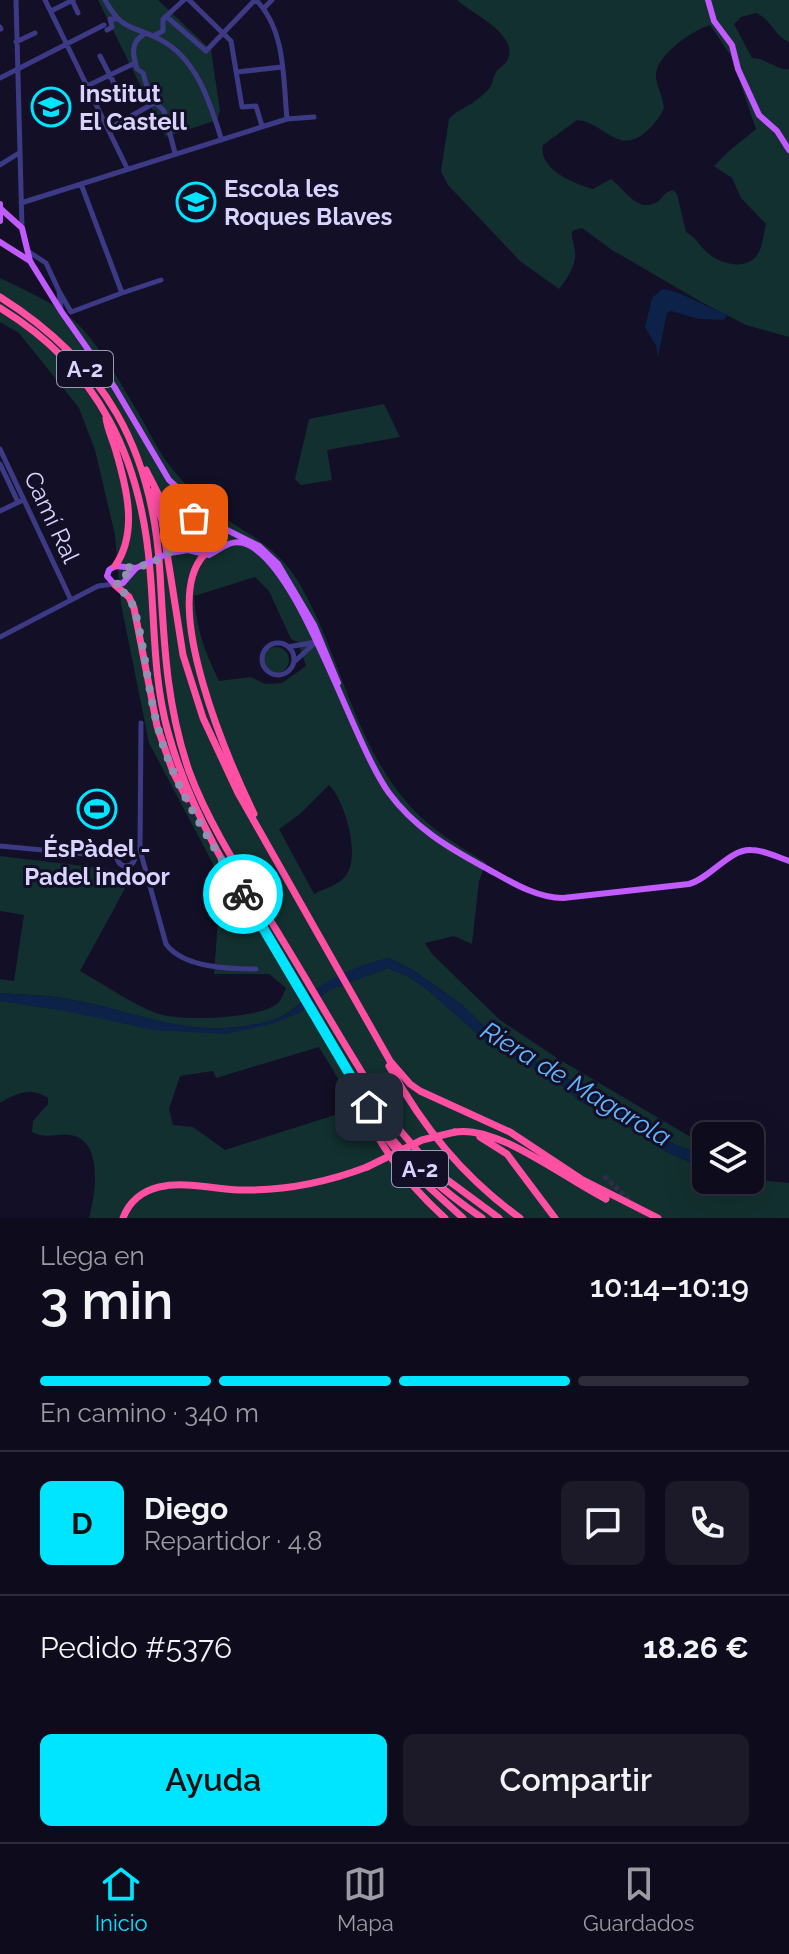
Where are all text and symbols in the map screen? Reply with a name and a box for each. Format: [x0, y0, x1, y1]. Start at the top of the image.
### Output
place label: Institut El Castell [79, 79, 187, 136]
school or university icon: Institut El Castell [30, 86, 72, 128]
place label: Escola les Roques Blaves [224, 174, 392, 231]
school or university icon: Escola les Roques Blaves [175, 181, 217, 223]
road number: A-2 [57, 351, 113, 387]
street label: Camí Ral [18, 466, 86, 568]
pin [160, 484, 228, 552]
icon: bag [172, 496, 216, 540]
sports icon: ÉsPàdel - Padel indoor [76, 788, 118, 830]
place label: ÉsPàdel - Padel indoor [24, 834, 170, 891]
courier [203, 854, 283, 934]
icon: bike [221, 872, 265, 916]
water label: Riera de Magarola [476, 1015, 676, 1153]
pin [335, 1073, 403, 1141]
icon: home [347, 1085, 391, 1129]
map controls [692, 1122, 764, 1194]
button: layers [692, 1122, 764, 1194]
road number: A-2 [392, 1151, 448, 1187]
text: Llega en [40, 1241, 145, 1271]
text: 10:14–10:19 [590, 1269, 749, 1304]
text: 3 min [40, 1270, 173, 1331]
text: En camino · 340 m [40, 1398, 259, 1428]
button: chat [561, 1481, 645, 1565]
button: phone [665, 1481, 749, 1565]
text: Diego [144, 1491, 228, 1526]
text: D [71, 1506, 93, 1541]
text: Repartidor · 4.8 [144, 1526, 322, 1556]
text: Pedido #5376 [40, 1630, 232, 1665]
text: 18.26 € [643, 1630, 749, 1665]
button: Ayuda [40, 1734, 387, 1826]
button: Compartir [403, 1734, 749, 1826]
tab: Inicio [95, 1862, 148, 1936]
tab: Mapa [337, 1862, 394, 1936]
tab: Guardados [583, 1862, 694, 1936]

